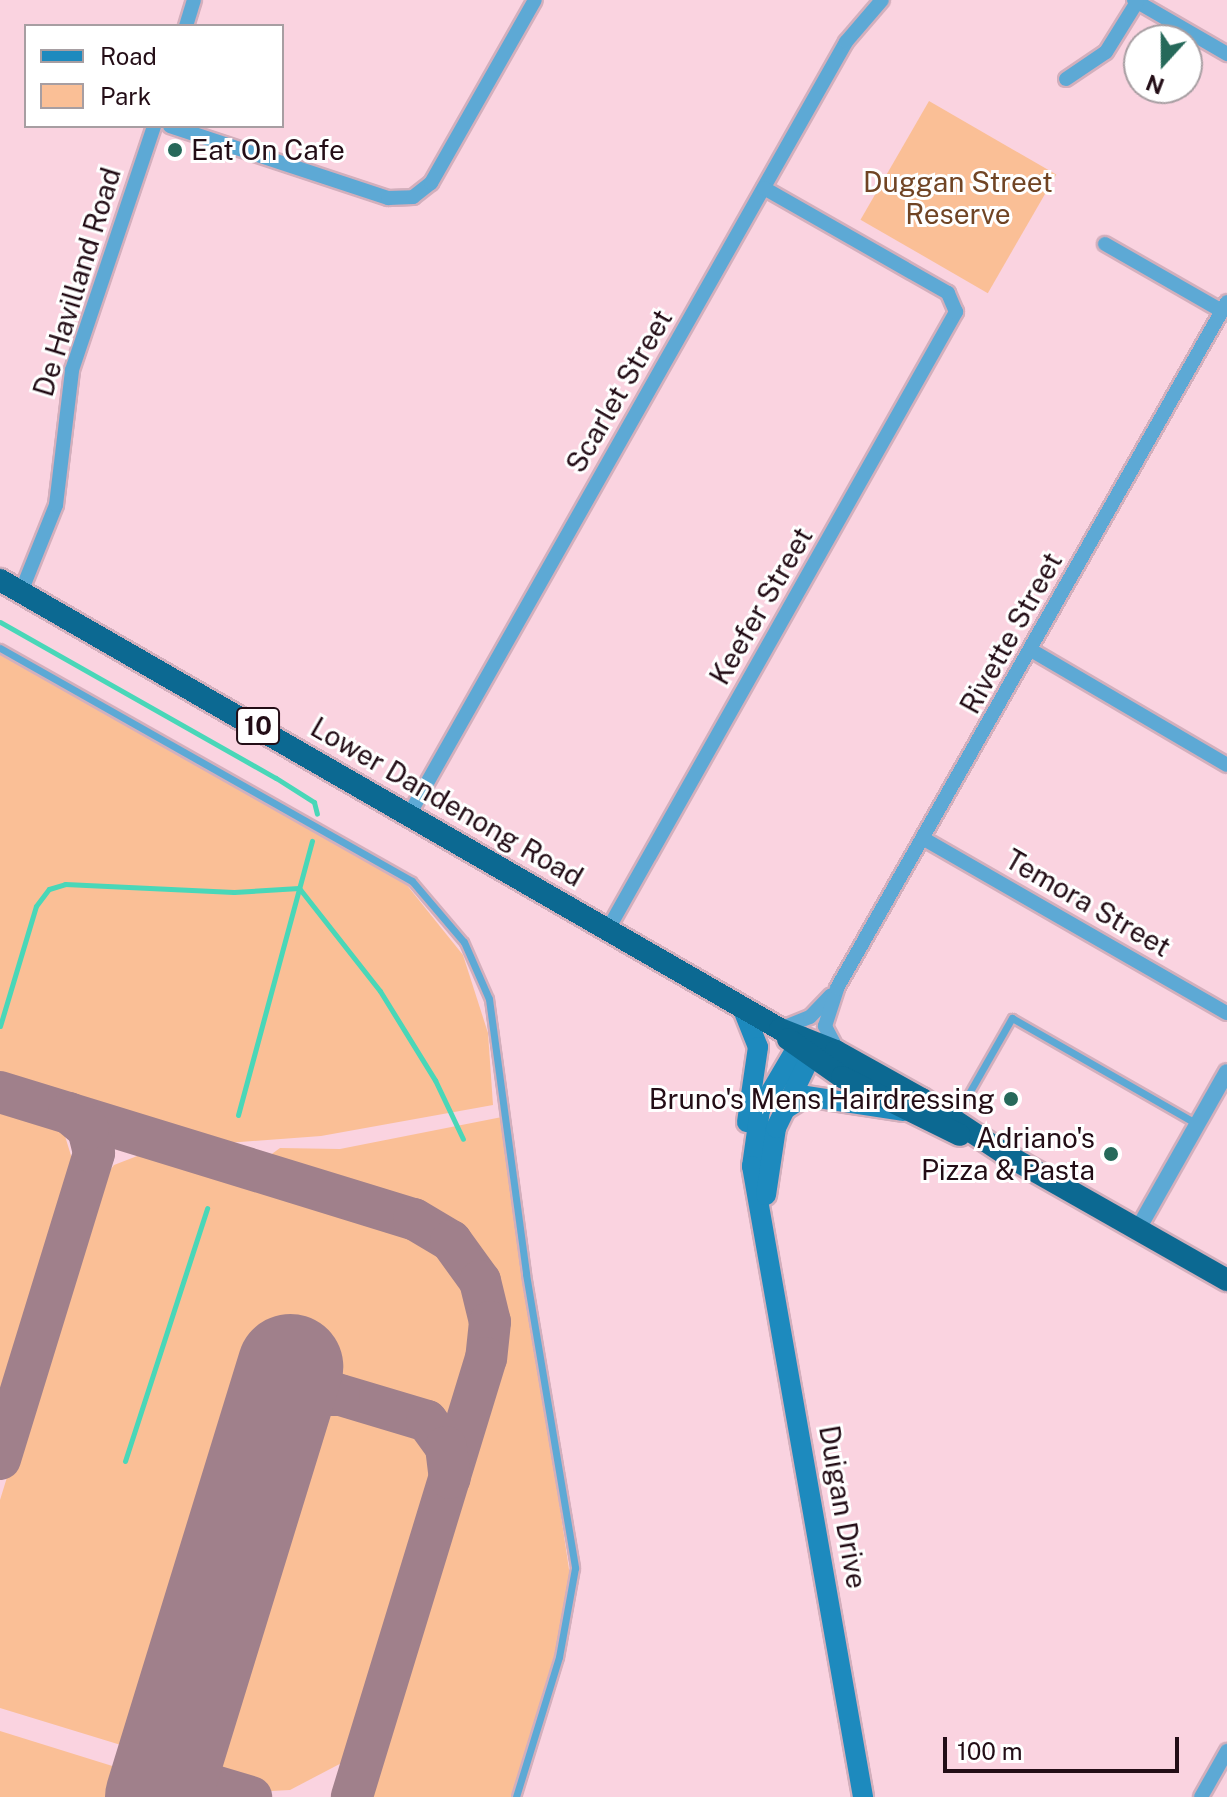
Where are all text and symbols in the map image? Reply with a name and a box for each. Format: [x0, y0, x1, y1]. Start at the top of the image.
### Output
legend [24, 24, 284, 128]
north arrow [1123, 24, 1203, 104]
text: Road [100, 42, 157, 70]
text: N [1142, 69, 1168, 100]
text: Park [100, 82, 151, 110]
place label: Eat On Cafe [191, 133, 345, 167]
marker: Eat On Cafe [166, 141, 184, 159]
street label: De Havilland Road [26, 163, 128, 401]
park label: Duggan Street Reserve [863, 165, 1053, 231]
street label: Scarlet Street [559, 303, 679, 479]
street label: Keefer Street [703, 521, 819, 691]
street label: Rivette Street [953, 546, 1069, 720]
road number: 10 [236, 704, 280, 748]
street label: Lower Dandenong Road [305, 710, 589, 894]
street label: Temora Street [999, 842, 1177, 964]
place label: Bruno's Mens Hairdressing [648, 1082, 995, 1116]
marker: Bruno's Mens Hairdressing [1002, 1090, 1020, 1108]
place label: Adriano's Pizza & Pasta [921, 1121, 1095, 1187]
marker: Adriano's Pizza & Pasta [1102, 1145, 1120, 1163]
street label: Duigan Drive [812, 1423, 874, 1591]
scale bar [947, 1721, 1183, 1771]
text: 100 m [957, 1737, 1023, 1765]

